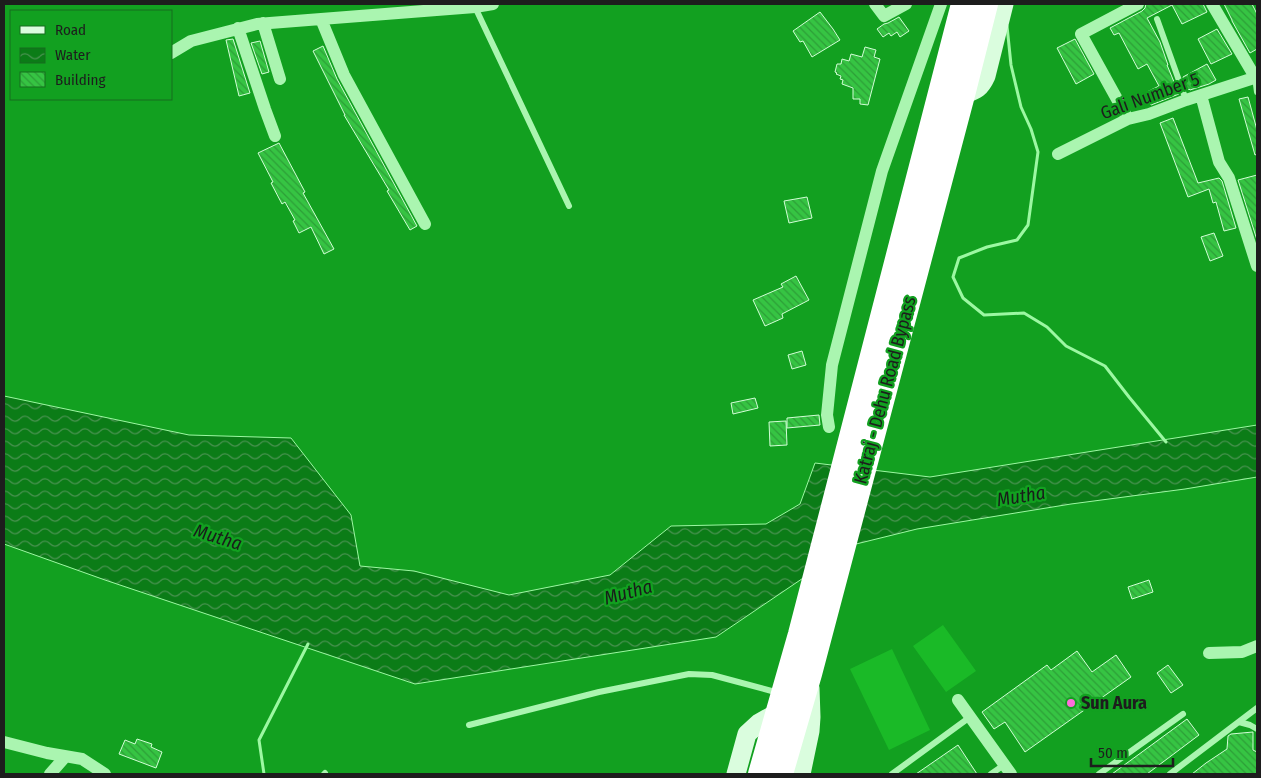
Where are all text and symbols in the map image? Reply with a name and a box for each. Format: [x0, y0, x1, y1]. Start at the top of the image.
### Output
legend [10, 10, 172, 100]
text: Road [55, 21, 86, 39]
text: Water [55, 46, 91, 64]
street label: Gali Number 5 [1097, 68, 1203, 124]
text: Building [55, 71, 106, 89]
street label: Katraj - Dehu Road Bypass [849, 293, 921, 486]
water label: Mutha [995, 481, 1047, 511]
water label: Mutha [191, 519, 245, 555]
water label: Mutha [601, 575, 655, 609]
place label: Sun Aura [1081, 692, 1147, 714]
marker: Sun Aura [1065, 697, 1077, 709]
scale bar [1091, 736, 1174, 768]
text: 50 m [1098, 744, 1128, 762]

